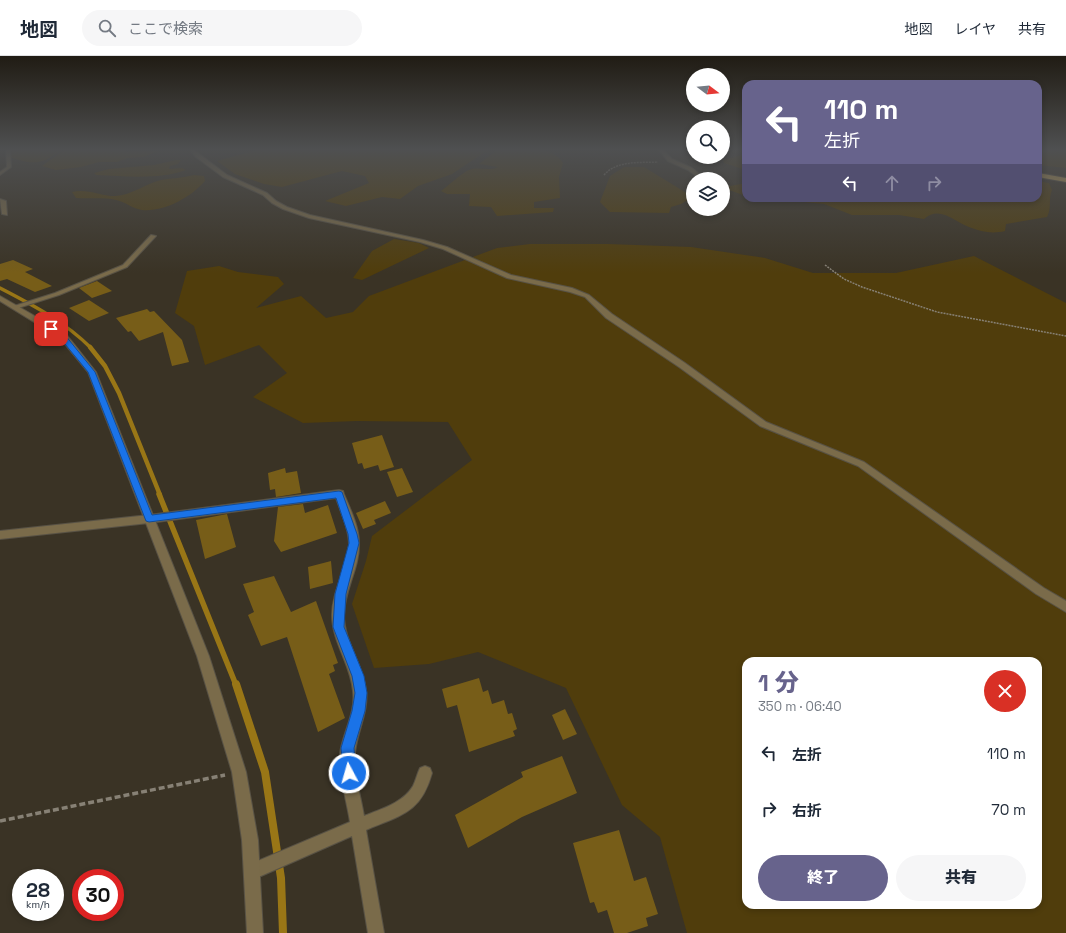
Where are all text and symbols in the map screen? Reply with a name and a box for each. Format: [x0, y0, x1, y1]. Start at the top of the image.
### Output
search box [82, 10, 362, 46]
text: 地図 [20, 17, 58, 42]
icon: search [96, 17, 118, 39]
text: ここで検索 [128, 19, 203, 38]
text: 地図 [904, 20, 932, 38]
text: レイヤ [954, 20, 996, 38]
text: 共有 [1018, 20, 1046, 38]
north arrow [686, 68, 730, 112]
map controls [686, 68, 730, 216]
text: 110 m [824, 91, 898, 127]
icon: left [758, 96, 810, 148]
button: search [686, 120, 730, 164]
text: 左折 [824, 129, 860, 152]
button: layers [686, 172, 730, 216]
icon: left [839, 172, 861, 194]
icon: ahead [881, 172, 903, 194]
icon: right [923, 172, 945, 194]
pin [34, 312, 68, 346]
icon: arrive [40, 318, 62, 340]
text: 1 分 [758, 667, 799, 698]
button: close [984, 670, 1026, 712]
text: 350 m · 06:40 [758, 698, 842, 715]
icon: left [758, 742, 780, 764]
text: 110 m [987, 744, 1026, 763]
text: 左折 [792, 745, 822, 764]
position arrow [328, 752, 370, 794]
icon: right [758, 798, 780, 820]
text: 70 m [991, 800, 1026, 819]
text: 右折 [792, 801, 822, 820]
button: 終了 [758, 855, 888, 901]
button: 共有 [896, 855, 1026, 901]
speed limit sign: 30 [72, 869, 124, 921]
text: 28 [26, 877, 50, 903]
text: km/h [26, 898, 50, 911]

